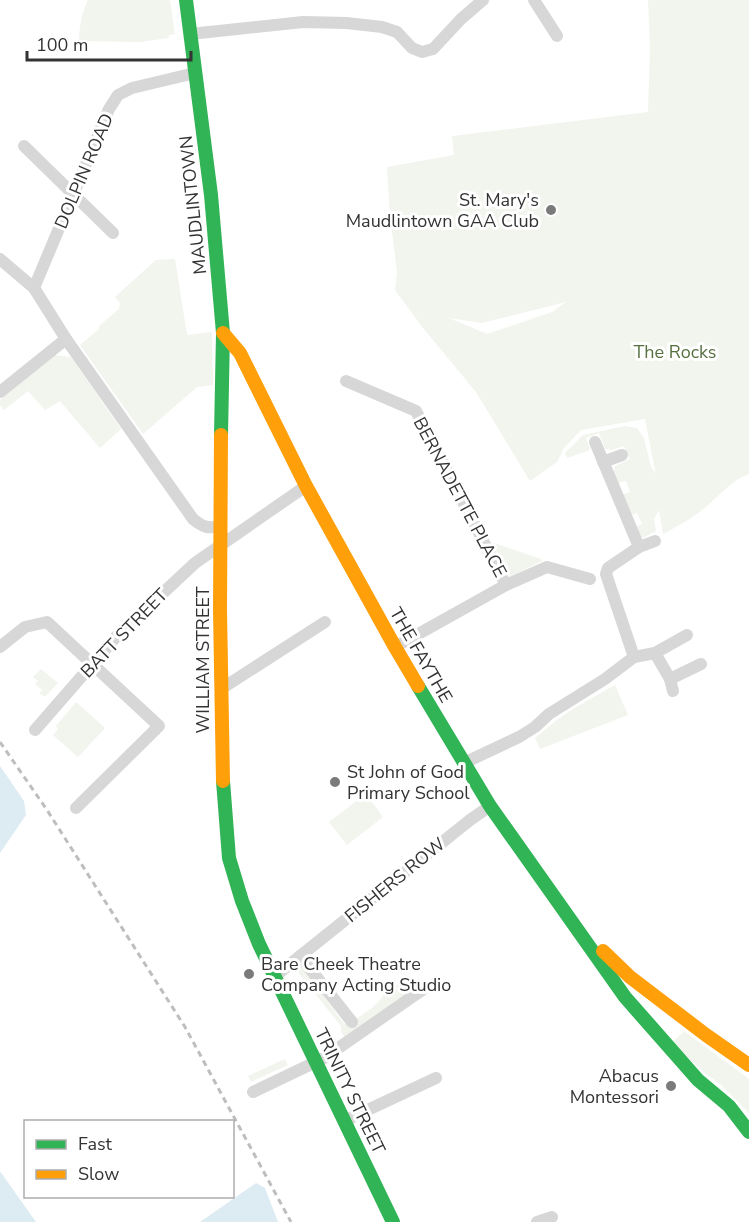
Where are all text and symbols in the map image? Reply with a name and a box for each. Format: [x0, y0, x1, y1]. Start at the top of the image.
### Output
scale bar [27, 24, 190, 62]
text: 100 m [36, 33, 88, 57]
street label: DOLPIN ROAD [49, 110, 119, 232]
street label: MAUDLINTOWN [174, 134, 212, 276]
place label: St. Mary's Maudlintown GAA Club [346, 188, 539, 233]
marker: St. Mary's Maudlintown GAA Club [544, 203, 558, 217]
park label: The Rocks [634, 340, 716, 364]
street label: BERNADETTE PLACE [408, 413, 512, 581]
street label: BATT STREET [75, 583, 173, 683]
street label: WILLIAM STREET [191, 586, 215, 734]
street label: THE FAYTHE [384, 603, 458, 707]
place label: St John of God Primary School [347, 760, 470, 805]
marker: St John of God Primary School [328, 775, 342, 789]
street label: FISHERS ROW [340, 832, 450, 928]
place label: Bare Cheek Theatre Company Acting Studio [261, 952, 451, 997]
marker: Bare Cheek Theatre Company Acting Studio [242, 967, 256, 981]
street label: TRINITY STREET [309, 1024, 391, 1158]
place label: Abacus Montessori [570, 1064, 659, 1109]
marker: Abacus Montessori [664, 1079, 678, 1093]
legend [24, 1120, 234, 1198]
text: Fast [78, 1132, 113, 1156]
text: Slow [78, 1162, 119, 1186]

